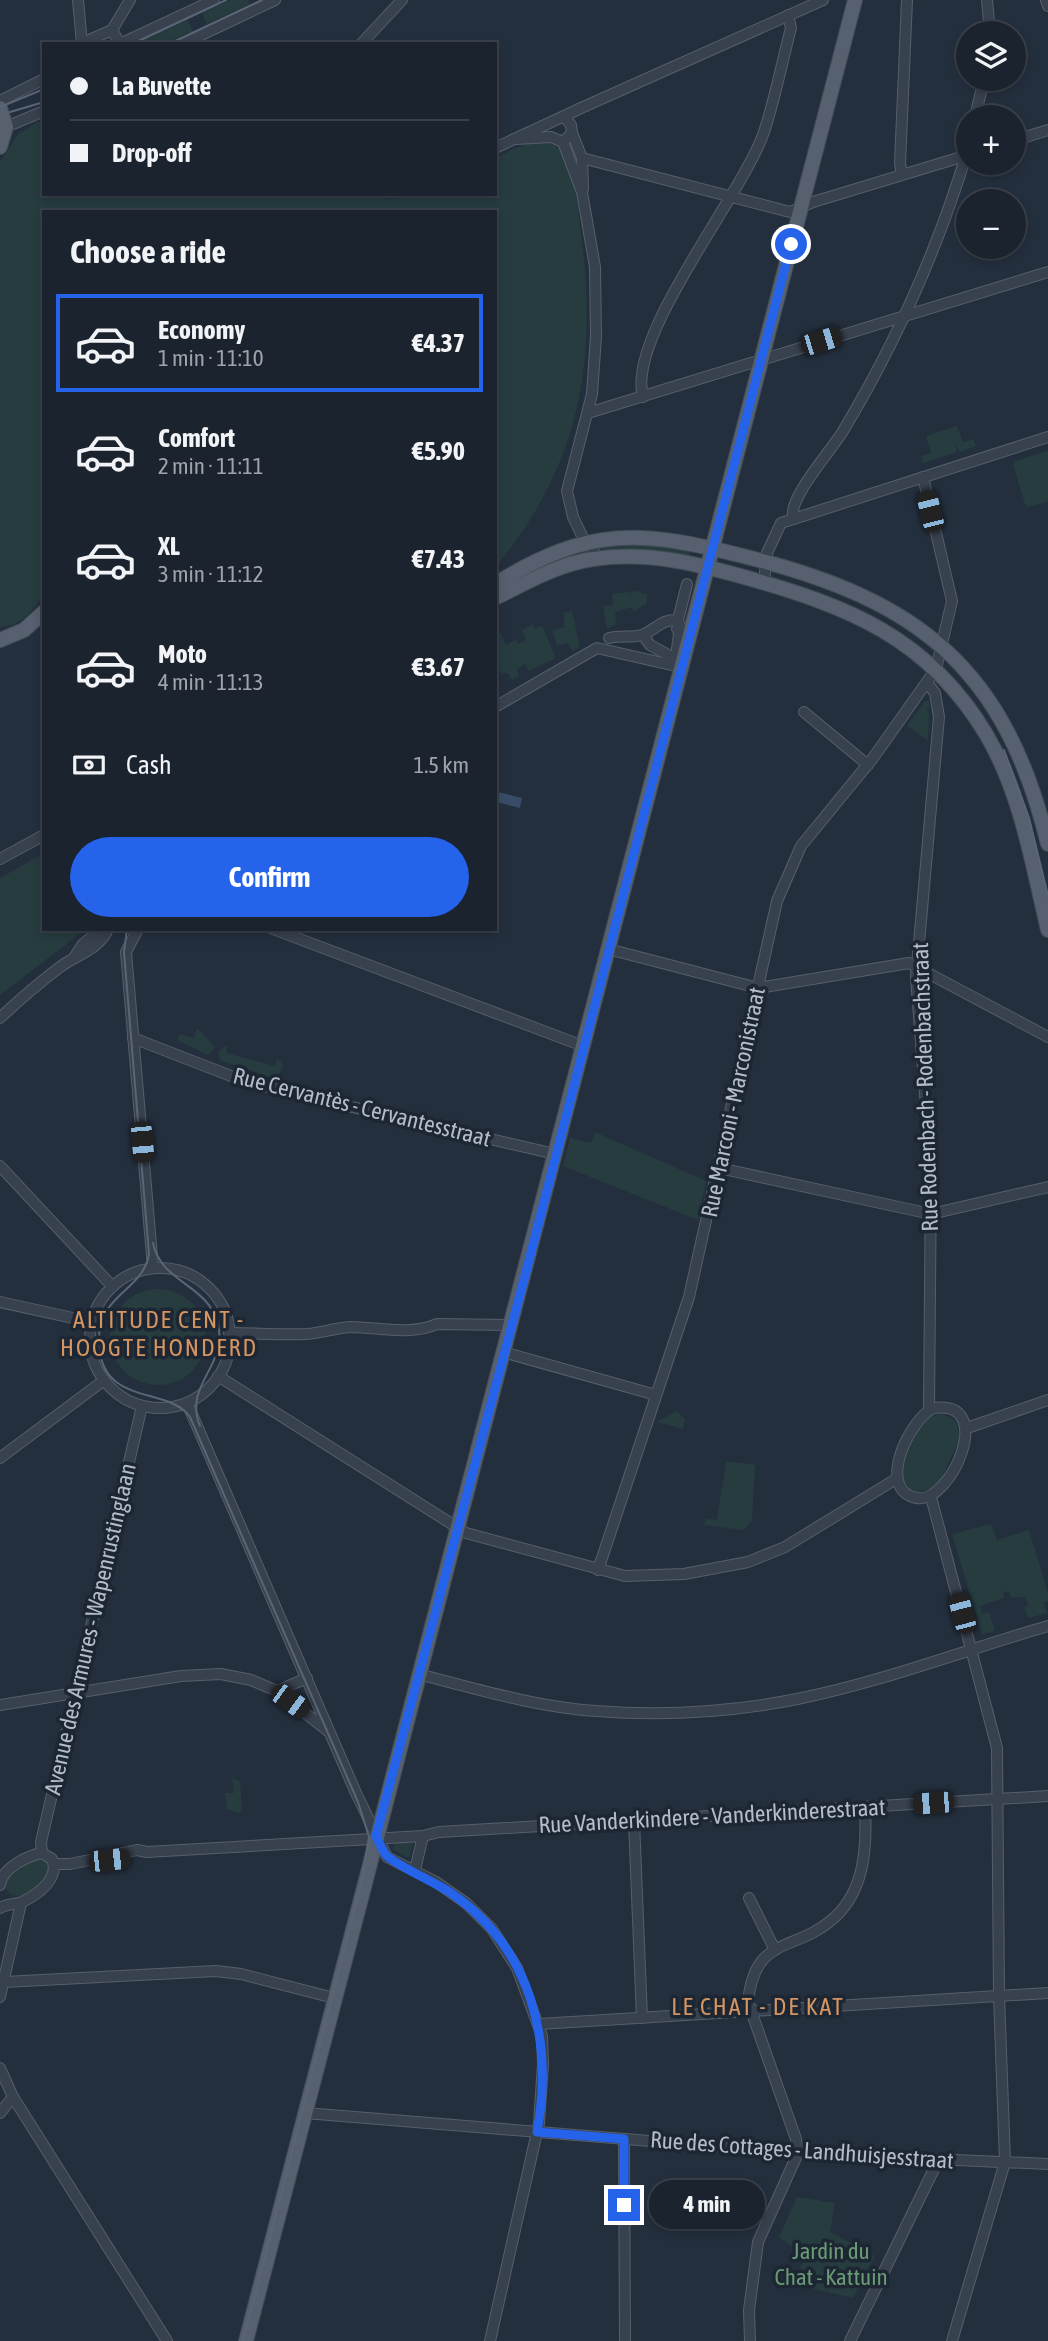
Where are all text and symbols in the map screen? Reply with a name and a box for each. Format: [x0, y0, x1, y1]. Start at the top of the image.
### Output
map controls [956, 21, 1026, 259]
button: layers [956, 21, 1026, 91]
text: La Buvette [112, 71, 211, 101]
button: + [956, 105, 1026, 175]
text: Drop-off [112, 138, 192, 168]
button: − [956, 189, 1026, 259]
route start [775, 228, 807, 260]
text: Choose a ride [70, 233, 226, 270]
icon: car [74, 312, 137, 375]
text: Economy [158, 315, 245, 345]
car [798, 325, 845, 357]
text: €4.37 [412, 328, 465, 358]
text: 1 min · 11:10 [158, 345, 264, 371]
icon: car [74, 420, 137, 483]
text: Comfort [158, 423, 235, 453]
text: €5.90 [412, 436, 465, 466]
text: 2 min · 11:11 [158, 453, 264, 479]
car [915, 488, 946, 534]
icon: car [74, 528, 137, 591]
text: XL [158, 531, 180, 561]
text: €7.43 [412, 544, 465, 574]
text: 3 min · 11:12 [158, 561, 264, 587]
icon: car [74, 636, 137, 699]
text: Moto [158, 639, 207, 669]
text: €3.67 [412, 652, 465, 682]
text: 4 min · 11:13 [158, 669, 264, 695]
icon: cash [70, 746, 108, 784]
text: Cash [126, 750, 172, 780]
text: 1.5 km [413, 752, 469, 778]
button: Confirm [70, 837, 469, 917]
street label: Rue Rodenbach - Rodenbachstraat [907, 942, 943, 1232]
street label: Rue Marconi - Marconistraat [696, 985, 770, 1219]
street label: Rue Cervantès - Cervantesstraat [230, 1062, 494, 1152]
car [130, 1120, 155, 1164]
district label: ALTITUDE CENT - HOOGTE HONDERD [60, 1306, 258, 1361]
street label: Avenue des Armures - Wapenrustinglaan [39, 1461, 141, 1797]
car [947, 1590, 978, 1636]
car [267, 1680, 314, 1722]
car [912, 1791, 955, 1815]
street label: Rue Vanderkindere - Vanderkinderestraat [538, 1794, 886, 1838]
car [88, 1847, 131, 1873]
district label: LE CHAT - DE KAT [671, 1993, 845, 2020]
street label: Rue des Cottages - Landhuisjesstraat [649, 2126, 955, 2174]
callout: 4 min [648, 2180, 764, 2230]
route end [608, 2189, 640, 2221]
text: 4 min [684, 2191, 730, 2217]
park label: Jardin du Chat - Kattuin [774, 2238, 888, 2290]

